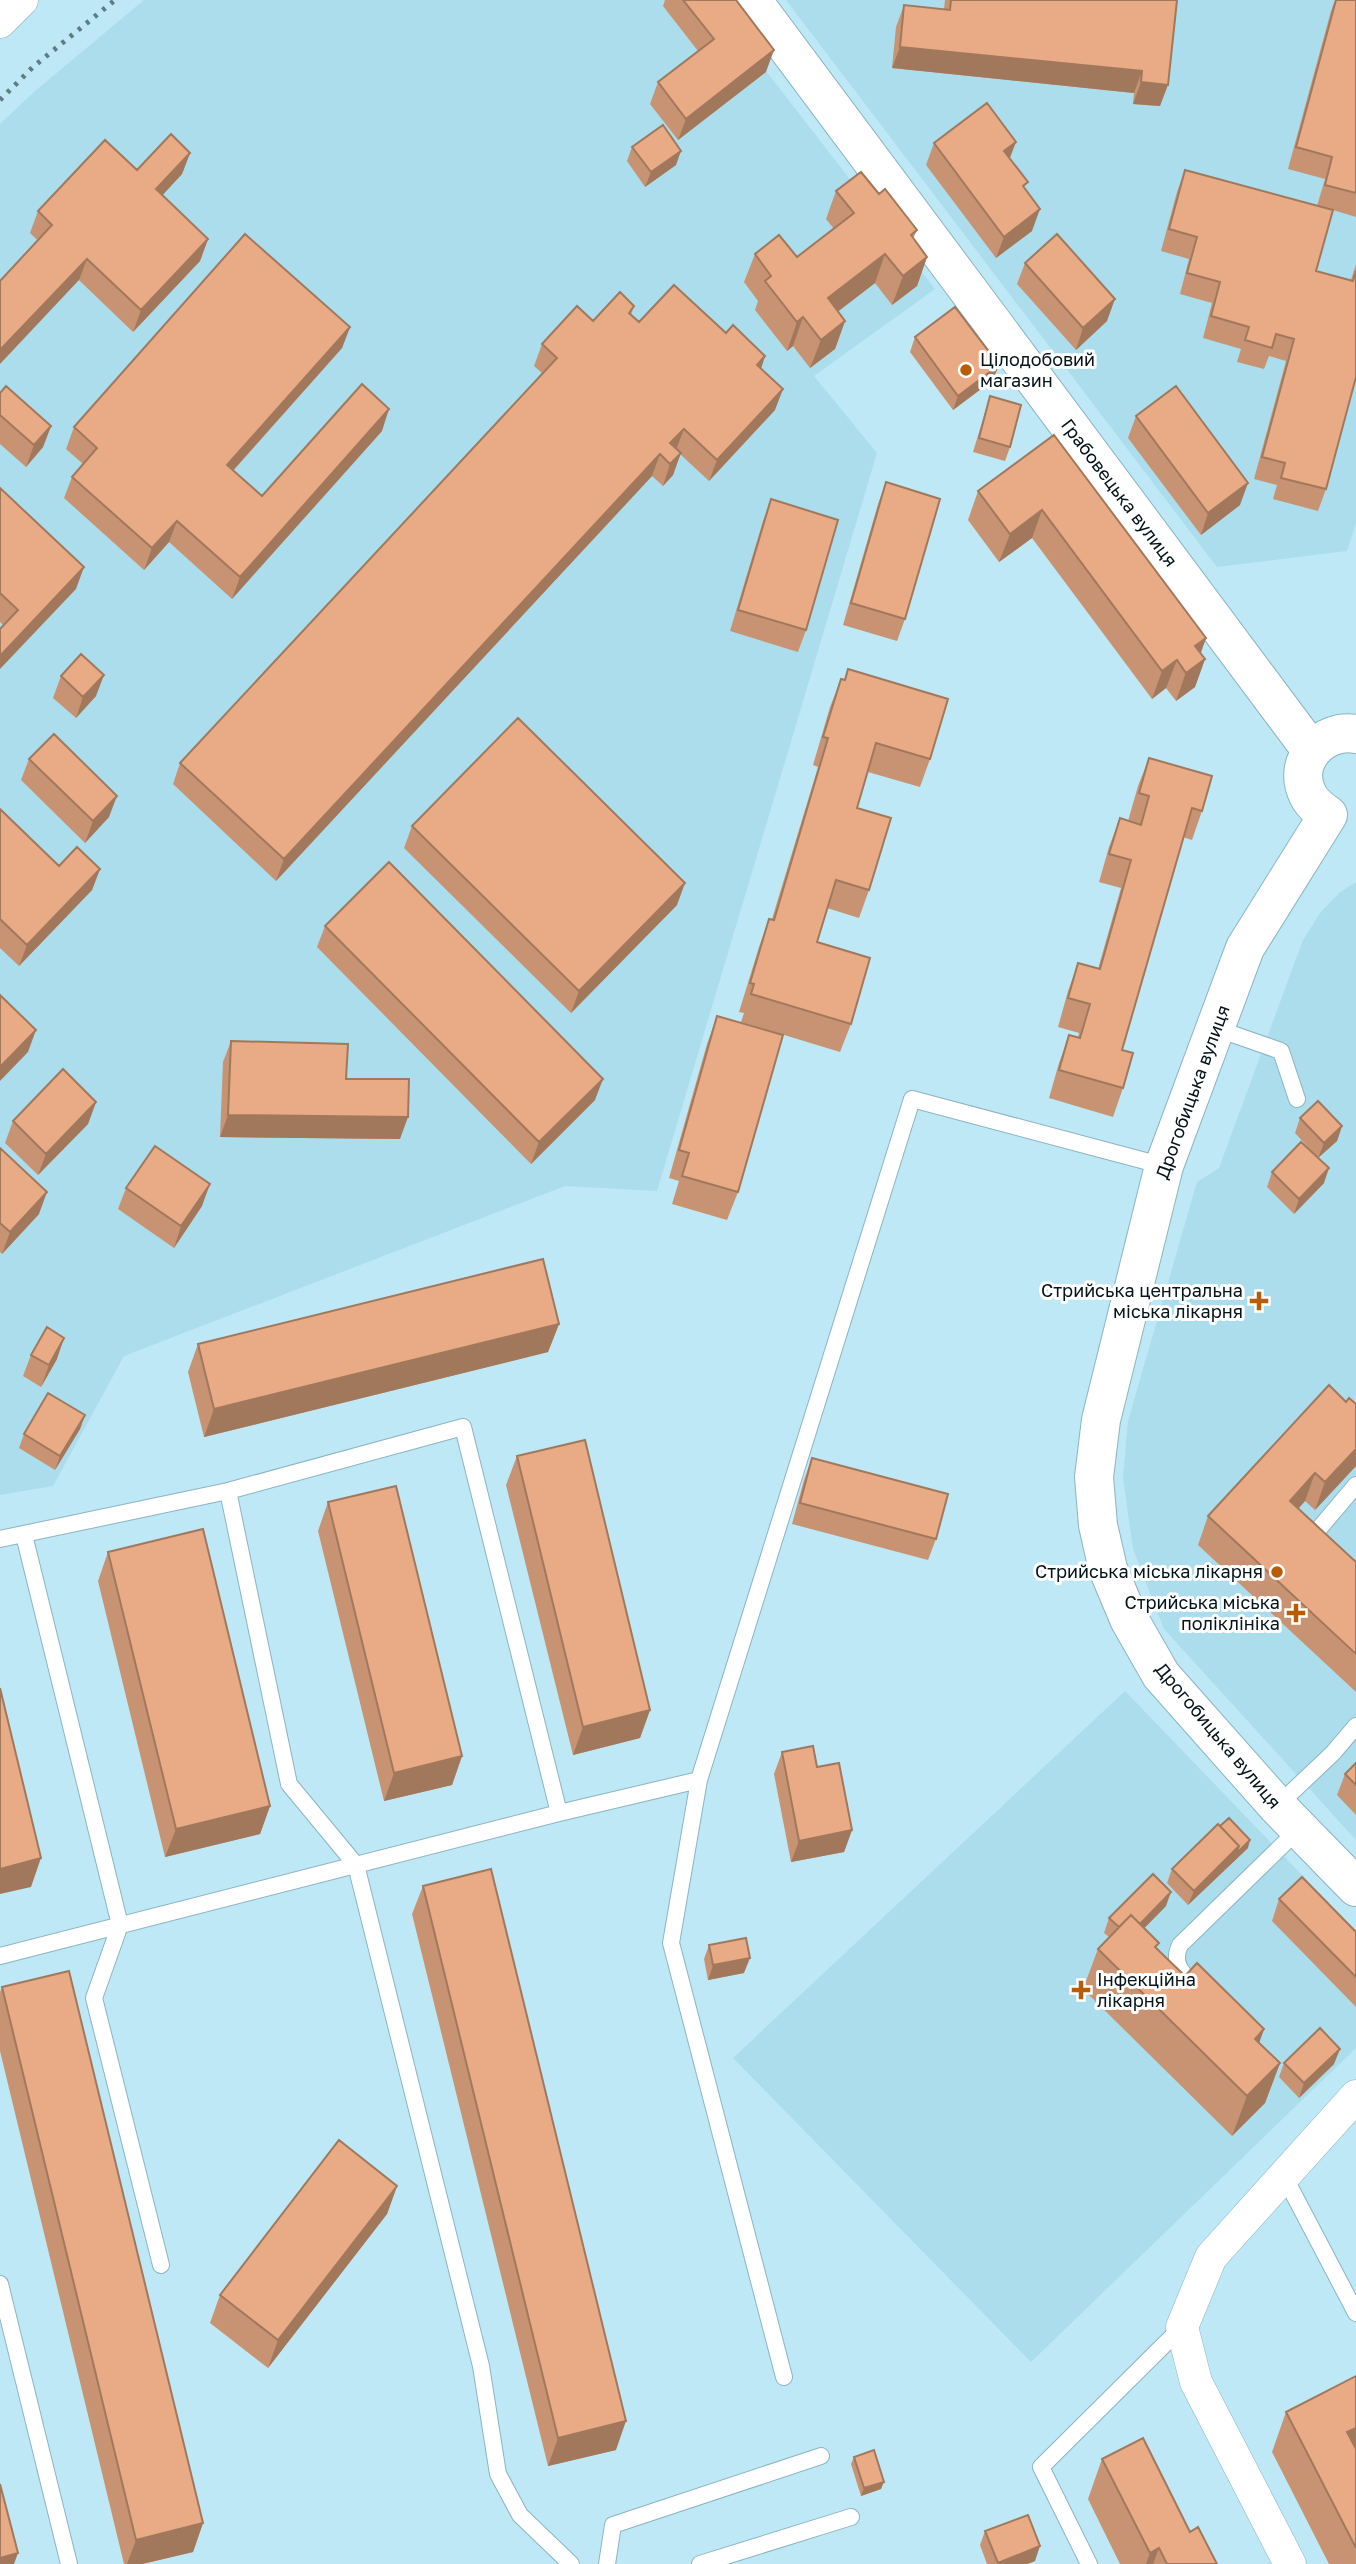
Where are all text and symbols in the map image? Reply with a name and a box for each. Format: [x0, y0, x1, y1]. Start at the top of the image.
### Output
place label: Цілодобовий магазин [980, 348, 1095, 391]
marker: Цілодобовий магазин [958, 362, 974, 378]
street label: Грабовецька вулиця [1057, 414, 1183, 571]
street label: Дрогобицька вулиця [1150, 1002, 1234, 1182]
place label: Стрийська центральна міська лікарня [1041, 1279, 1243, 1322]
marker: Стрийська центральна міська лікарня [1249, 1291, 1269, 1311]
place label: Стрийська міська лікарня [1035, 1560, 1263, 1582]
marker: Стрийська міська лікарня [1269, 1564, 1285, 1580]
place label: Стрийська міська поліклініка [1124, 1591, 1280, 1634]
marker: Стрийська міська поліклініка [1286, 1603, 1306, 1623]
street label: Дрогобицька вулиця [1151, 1658, 1286, 1813]
place label: Інфекційна лікарня [1097, 1968, 1196, 2011]
marker: Інфекційна лікарня [1071, 1980, 1091, 2000]

